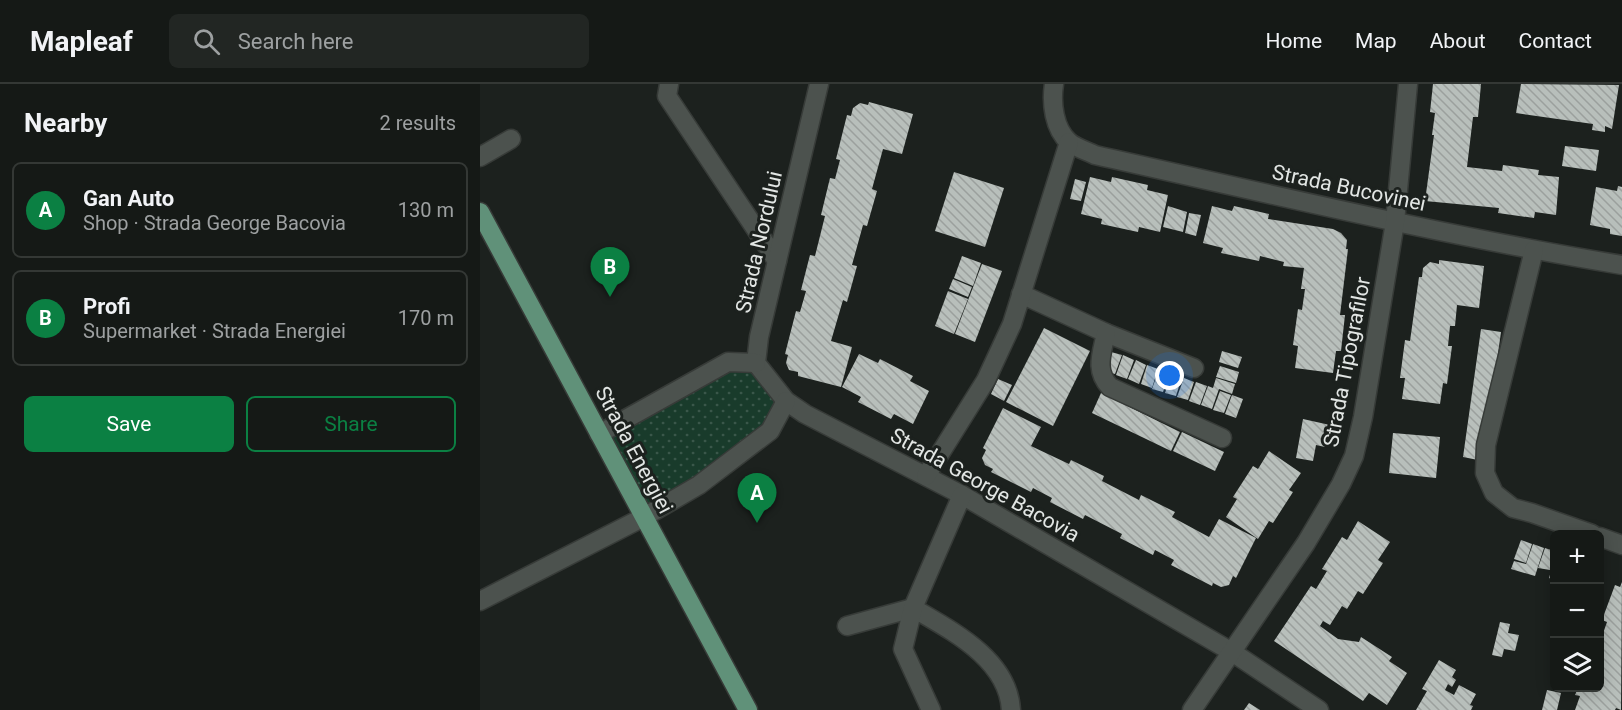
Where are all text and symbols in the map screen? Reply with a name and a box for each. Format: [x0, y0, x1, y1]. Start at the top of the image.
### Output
search box [169, 14, 589, 68]
text: Mapleaf [30, 25, 133, 58]
icon: search [190, 25, 223, 58]
text: Search here [238, 29, 354, 54]
text: Home [1266, 29, 1322, 53]
text: Map [1355, 29, 1397, 53]
text: About [1430, 29, 1486, 53]
text: Contact [1519, 29, 1592, 53]
text: Nearby [24, 108, 107, 138]
text: 2 results [380, 111, 456, 135]
street label: Strada Bucovinei [1270, 160, 1428, 216]
street label: Strada Nordului [731, 169, 787, 315]
text: Gan Auto [83, 186, 174, 211]
text: A [39, 198, 52, 222]
text: 130 m [398, 198, 454, 222]
text: Shop · Strada George Bacovia [83, 211, 346, 235]
pin: B [590, 248, 630, 297]
street label: Strada Tipografilor [1319, 275, 1375, 449]
text: Profi [83, 294, 131, 319]
text: B [39, 306, 52, 330]
text: 170 m [398, 306, 454, 330]
text: Supermarket · Strada Energiei [83, 319, 346, 343]
your location [1155, 361, 1184, 390]
street label: Strada Energiei [590, 382, 678, 518]
button: Save [24, 396, 234, 452]
button: Share [246, 396, 456, 452]
street label: Strada George Bacovia [886, 423, 1084, 547]
pin: A [738, 474, 776, 523]
map controls [1550, 530, 1604, 692]
button: + [1550, 530, 1604, 584]
button: − [1550, 584, 1604, 638]
button: layers [1550, 638, 1604, 692]

